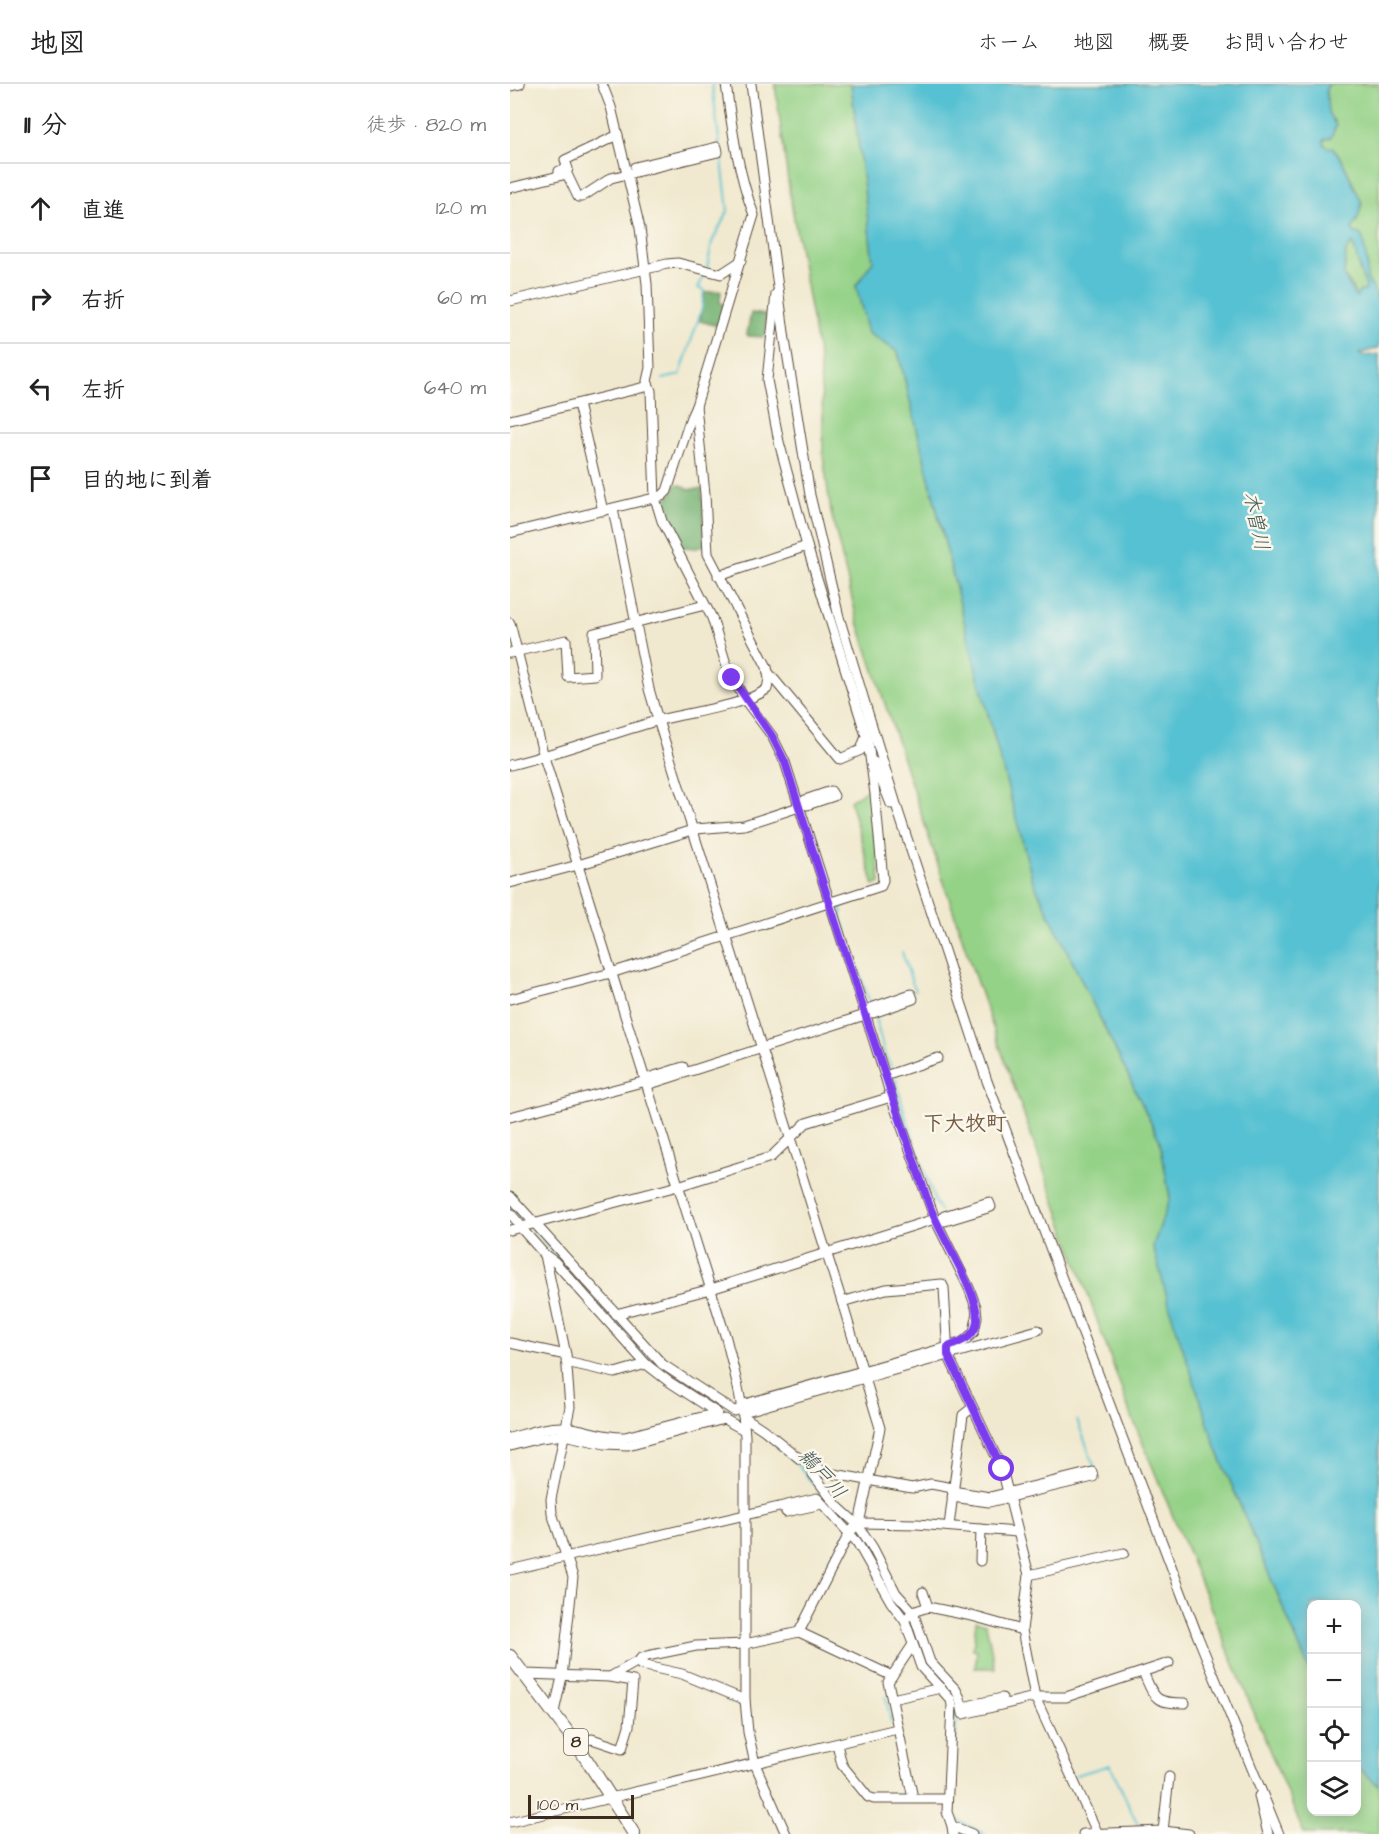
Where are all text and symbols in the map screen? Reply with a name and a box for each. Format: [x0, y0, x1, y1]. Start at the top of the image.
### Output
text: 地図 [30, 24, 86, 63]
text: ホーム [978, 28, 1040, 57]
text: 地図 [1073, 28, 1115, 57]
text: 概要 [1148, 28, 1190, 57]
text: お問い合わせ [1223, 28, 1349, 57]
text: 11 分 [24, 107, 67, 143]
text: 徒歩 · 820 m [367, 111, 486, 139]
icon: ahead [24, 192, 57, 225]
text: 120 m [436, 194, 486, 222]
text: 直進 [81, 195, 125, 226]
icon: right [24, 282, 57, 315]
text: 60 m [437, 284, 486, 312]
text: 右折 [81, 285, 125, 316]
icon: left [24, 372, 57, 405]
text: 640 m [424, 374, 486, 402]
text: 左折 [81, 375, 125, 406]
icon: arrive [24, 462, 57, 495]
text: 目的地に到着 [81, 465, 213, 496]
water label: 木曽川 [1236, 489, 1276, 553]
route end [718, 664, 744, 690]
district label: 下大牧町 [923, 1109, 1007, 1138]
water label: 鵜戸川 [792, 1442, 852, 1506]
route start [988, 1455, 1014, 1481]
map controls [1307, 1600, 1361, 1816]
button: + [1307, 1600, 1361, 1654]
button: − [1307, 1654, 1361, 1708]
button: locate [1307, 1708, 1361, 1762]
road number: 8 [564, 1729, 588, 1755]
button: layers [1307, 1762, 1361, 1816]
scale bar [528, 1792, 634, 1820]
text: 100 m [537, 1794, 578, 1816]

